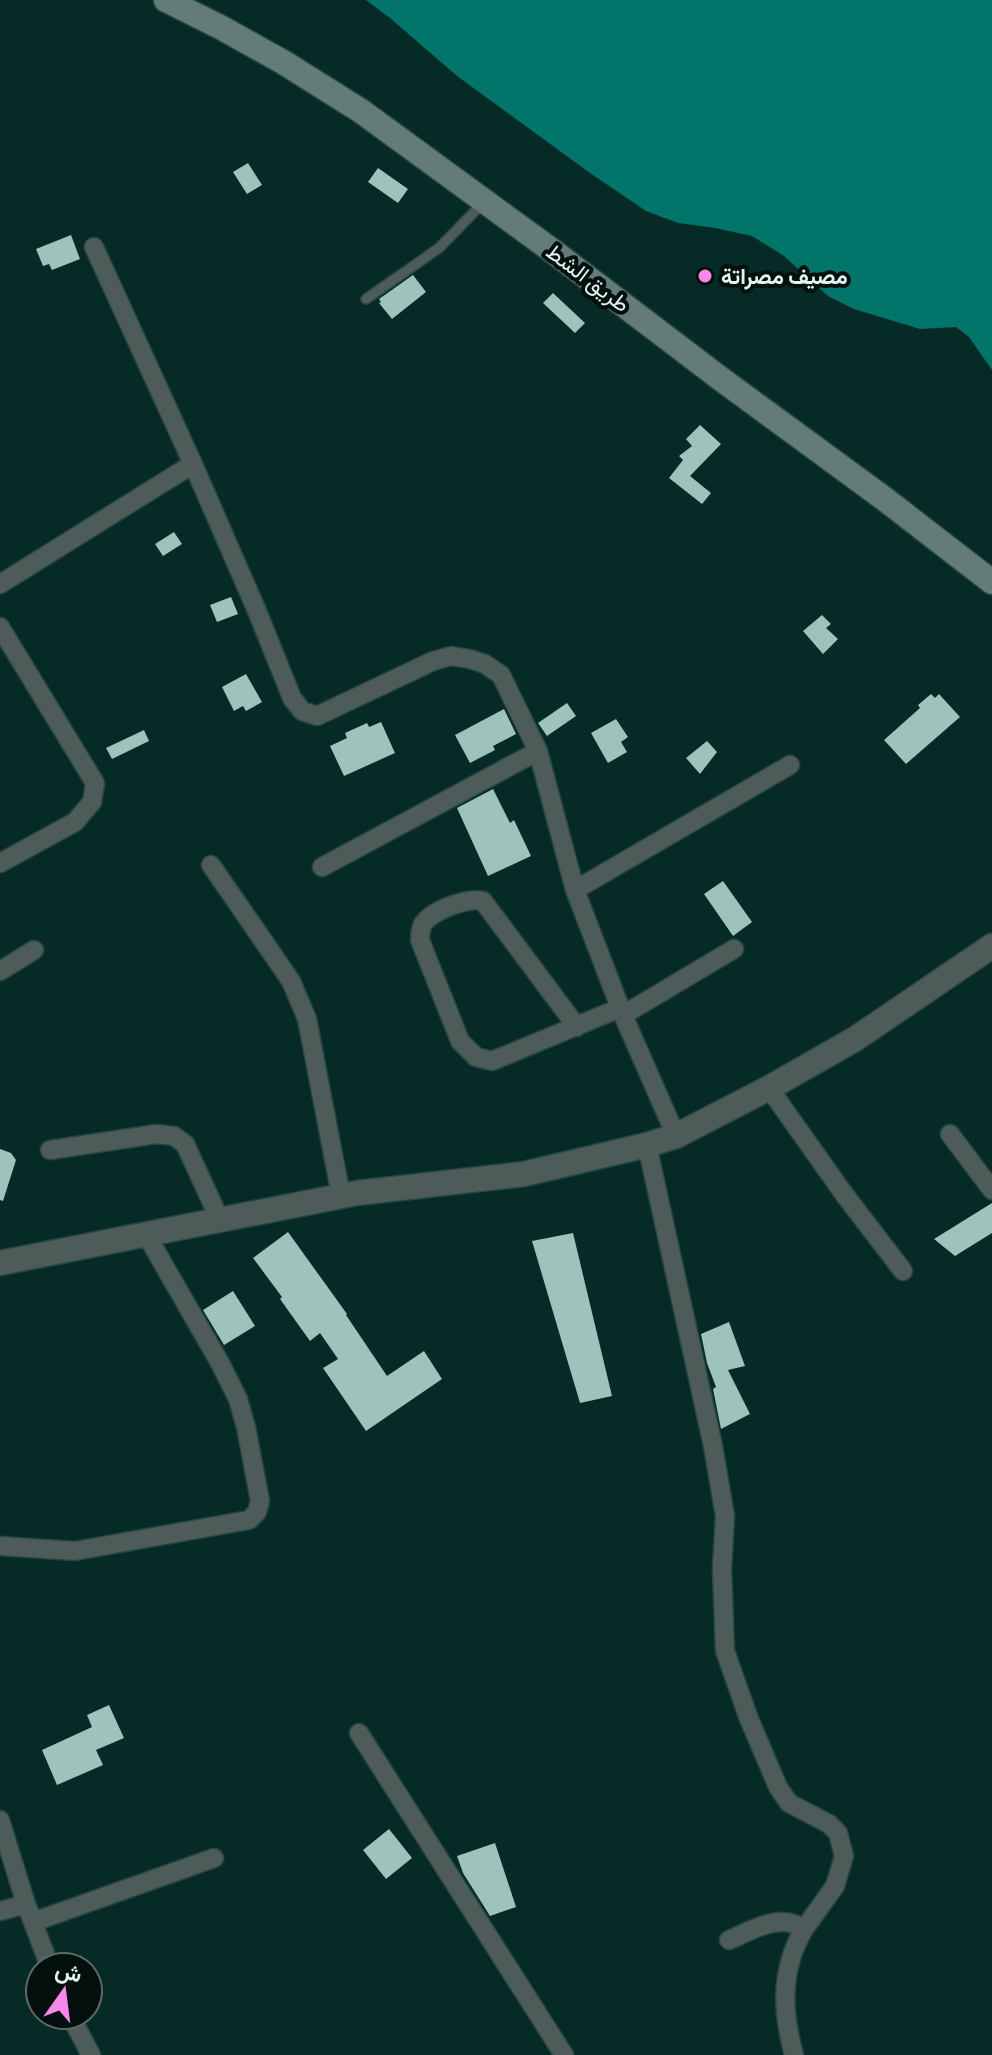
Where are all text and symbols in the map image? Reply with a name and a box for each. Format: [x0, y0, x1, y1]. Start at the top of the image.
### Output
street label: طريق الشط [541, 239, 634, 318]
place label: مصيف مصراتة [721, 264, 848, 290]
marker: مصيف مصراتة [696, 267, 714, 285]
north arrow [24, 1951, 104, 2031]
text: ش [53, 1957, 85, 1988]

